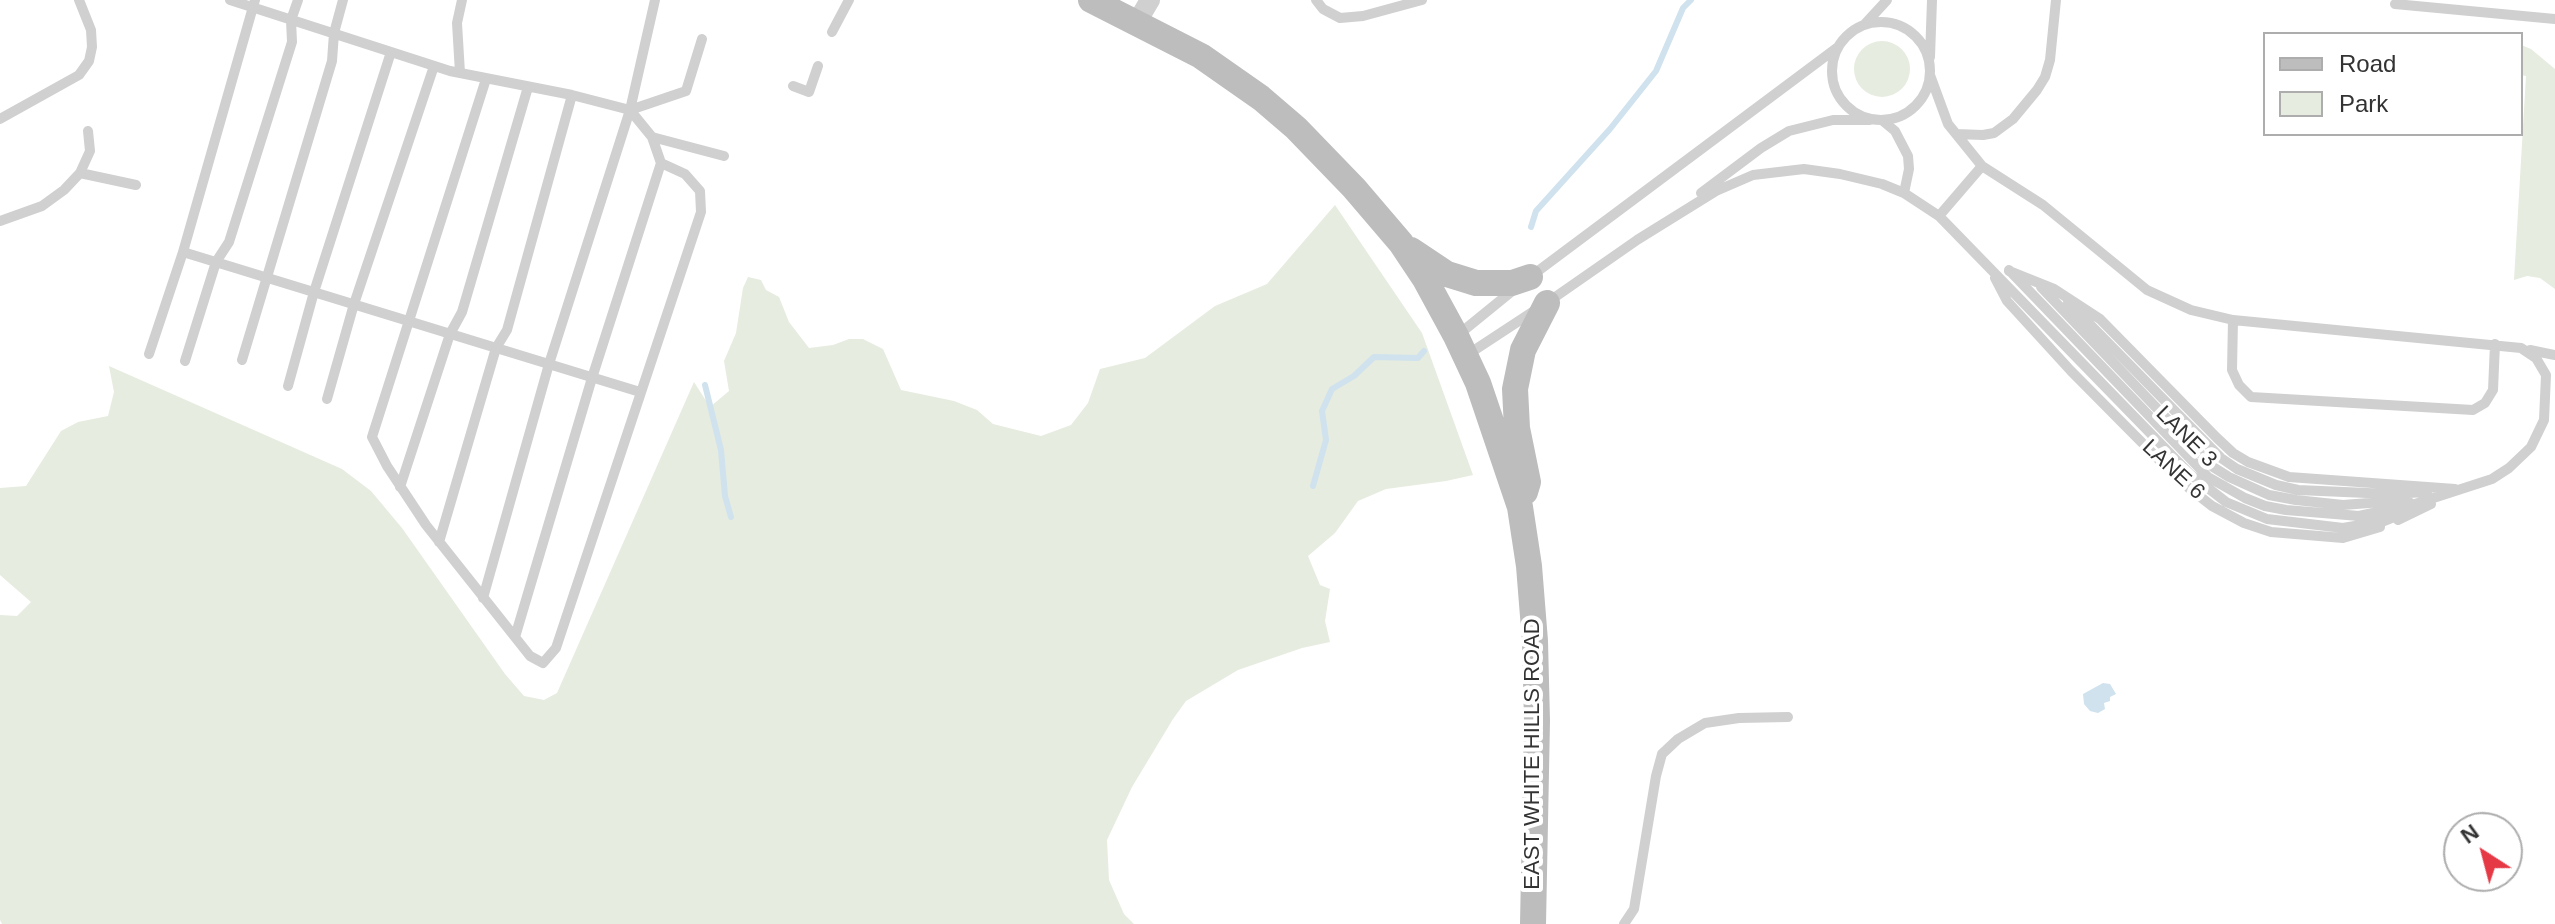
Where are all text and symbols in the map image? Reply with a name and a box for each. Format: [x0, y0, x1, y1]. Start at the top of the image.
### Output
legend [2263, 32, 2523, 136]
text: Road [2339, 50, 2396, 77]
text: Park [2339, 90, 2388, 117]
street label: LANE 3 [2150, 401, 2222, 473]
street label: LANE 6 [2136, 434, 2210, 506]
street label: EAST WHITE HILLS ROAD [1520, 618, 1546, 890]
north arrow [2443, 812, 2523, 892]
text: N [2456, 819, 2484, 849]

